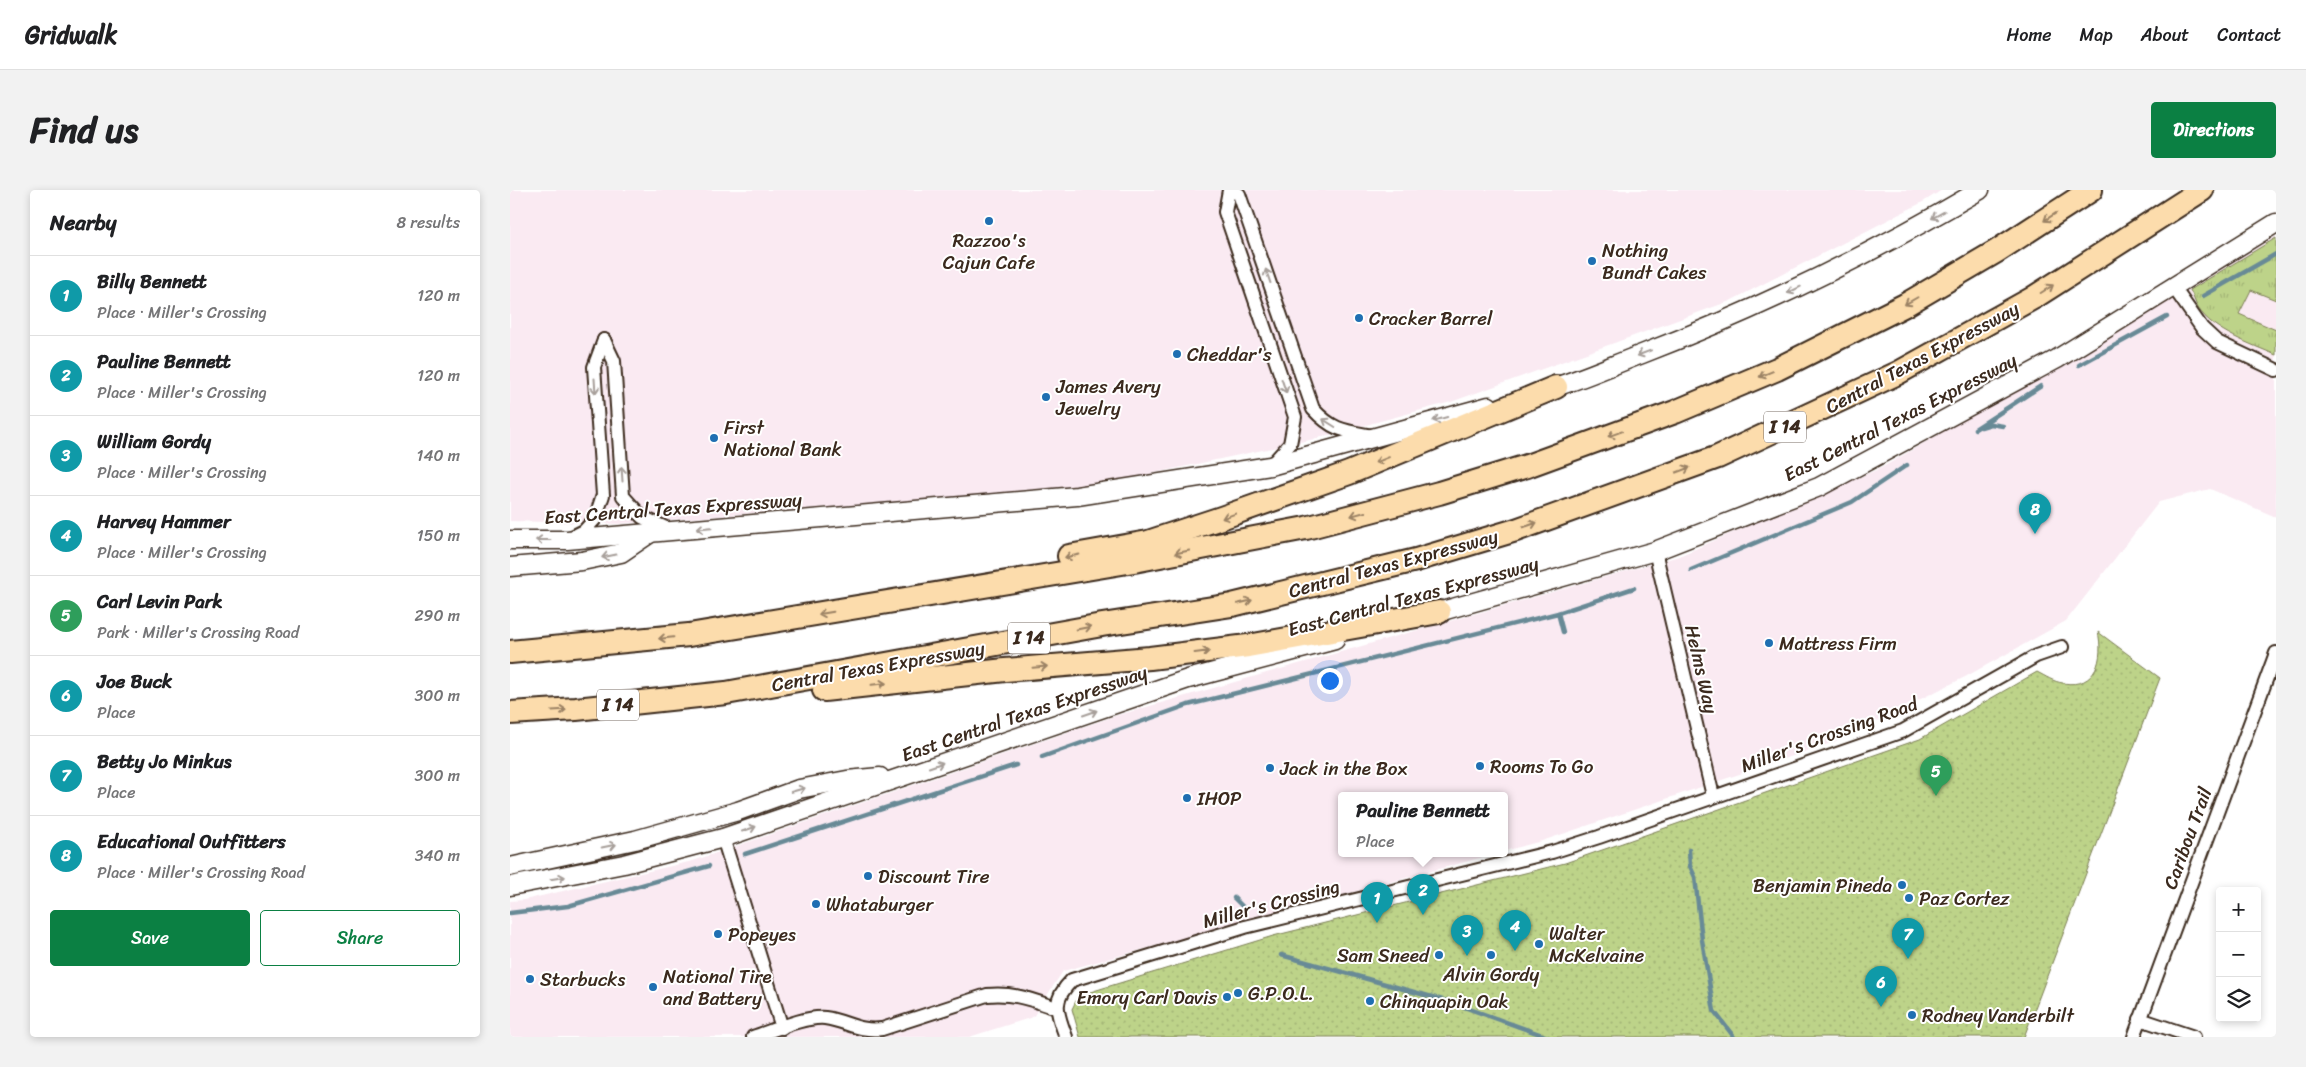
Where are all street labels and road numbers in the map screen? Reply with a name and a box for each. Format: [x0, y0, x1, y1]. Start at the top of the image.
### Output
street label: Central Texas Expressway [1819, 292, 2025, 423]
street label: East Central Texas Expressway [1778, 344, 2023, 491]
road number: I 14 [1764, 412, 1806, 442]
street label: East Central Texas Expressway [543, 483, 803, 534]
street label: Central Texas Expressway [1285, 520, 1502, 607]
street label: East Central Texas Expressway [1284, 547, 1542, 646]
street label: Helms Way [1675, 621, 1728, 717]
road number: I 14 [1008, 622, 1050, 653]
street label: Central Texas Expressway [769, 631, 987, 701]
street label: East Central Texas Expressway [897, 656, 1152, 771]
street label: Miller's Crossing Road [1736, 686, 1924, 782]
road number: I 14 [597, 690, 639, 720]
street label: Caribou Trail [2154, 782, 2221, 894]
street label: Miller's Crossing [1199, 869, 1343, 938]

